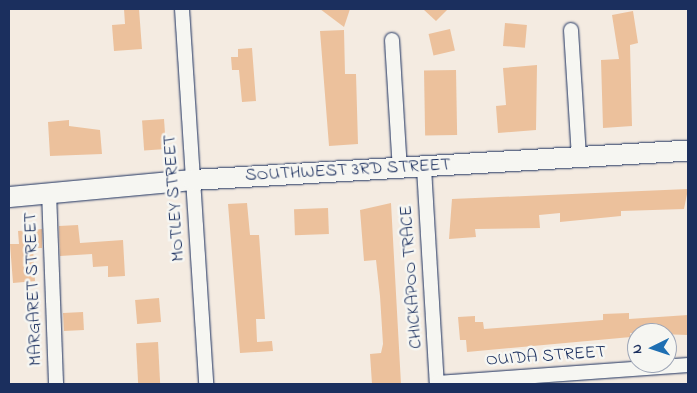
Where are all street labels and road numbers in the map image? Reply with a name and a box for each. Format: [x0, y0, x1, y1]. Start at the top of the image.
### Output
street label: MOTLEY STREET [160, 134, 190, 262]
street label: SOUTHWEST 3RD STREET [245, 155, 451, 187]
street label: CHICKAPOO TRACE [396, 204, 428, 350]
street label: MARGARET STREET [21, 212, 47, 366]
street label: OUIDA STREET [485, 342, 607, 372]

